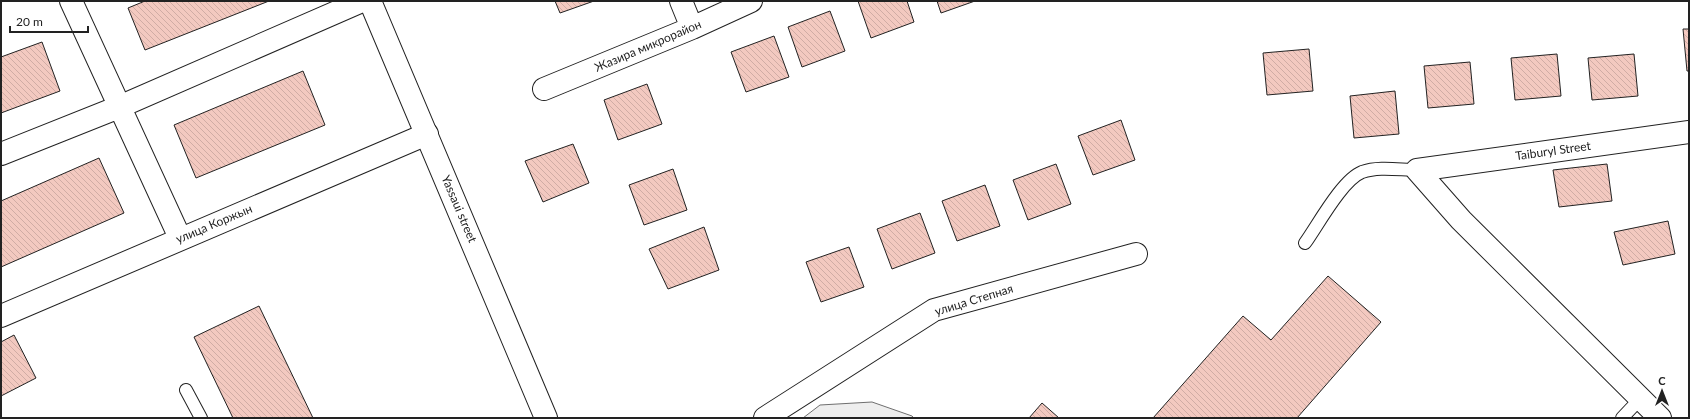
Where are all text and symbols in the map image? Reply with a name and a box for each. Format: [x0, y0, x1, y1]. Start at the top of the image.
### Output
scale bar [10, 8, 88, 34]
text: 20 m [16, 14, 43, 29]
street label: Жазира микрорайон [592, 16, 703, 75]
street label: Taiburyl Street [1514, 138, 1592, 163]
street label: Yassaui street [439, 173, 481, 245]
street label: улица Коржын [173, 201, 254, 246]
street label: улица Степная [933, 280, 1015, 319]
north arrow [1642, 371, 1682, 411]
text: С [1658, 374, 1666, 387]

